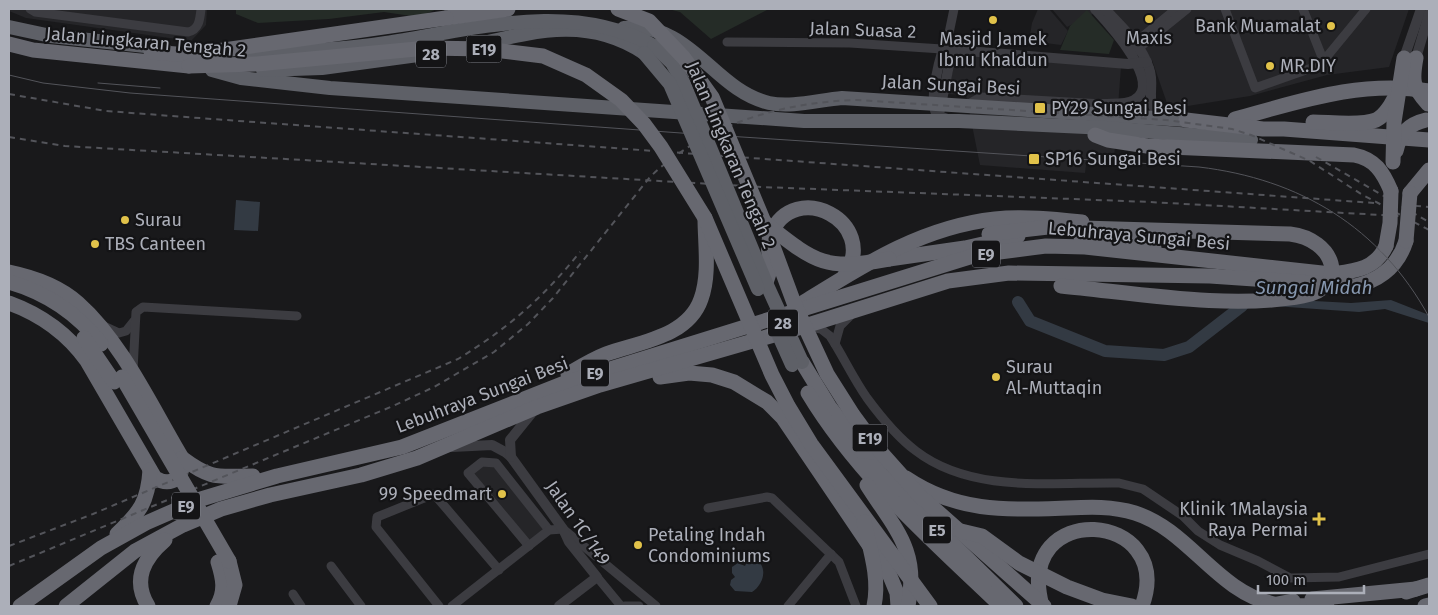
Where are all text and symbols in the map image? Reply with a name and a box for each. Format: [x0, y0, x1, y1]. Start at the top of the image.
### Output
marker: Maxis [1143, 13, 1155, 25]
marker: Masjid Jamek Ibnu Khaldun [987, 14, 999, 26]
place label: Bank Muamalat [1195, 15, 1321, 37]
street label: Jalan Suasa 2 [809, 17, 917, 43]
marker: Bank Muamalat [1325, 20, 1337, 32]
street label: Jalan Lingkaran Tengah 2 [45, 22, 247, 62]
place label: Maxis [1126, 27, 1172, 49]
place label: Masjid Jamek Ibnu Khaldun [938, 28, 1048, 71]
road number: E19 [466, 36, 502, 62]
road number: 28 [416, 41, 446, 68]
place label: MR.DIY [1280, 55, 1336, 77]
street label: Jalan Lingkaran Tengah 2 [682, 58, 780, 252]
marker: MR.DIY [1264, 60, 1276, 72]
street label: Jalan Sungai Besi [881, 70, 1021, 100]
place label: PY29 Sungai Besi [1051, 97, 1187, 119]
marker: PY29 Sungai Besi [1033, 101, 1047, 115]
place label: SP16 Sungai Besi [1045, 148, 1181, 170]
marker: SP16 Sungai Besi [1027, 152, 1041, 166]
place label: Surau [135, 209, 182, 231]
marker: Surau [119, 214, 131, 226]
street label: Lebuhraya Sungai Besi [1047, 217, 1231, 255]
place label: TBS Canteen [105, 233, 206, 255]
marker: TBS Canteen [89, 238, 101, 250]
road number: E9 [972, 240, 1000, 268]
water label: Sungai Midah [1254, 276, 1373, 299]
road number: 28 [768, 309, 798, 336]
street label: Lebuhraya Sungai Besi [393, 352, 571, 438]
place label: Surau Al-Muttaqin [1006, 356, 1102, 399]
road number: E9 [581, 359, 609, 386]
marker: Surau Al-Muttaqin [990, 371, 1002, 383]
road number: E19 [852, 424, 888, 452]
street label: Jalan 1C/149 [541, 477, 615, 569]
place label: 99 Speedmart [379, 483, 492, 505]
marker: 99 Speedmart [496, 488, 508, 500]
road number: E9 [172, 492, 200, 520]
place label: Klinik 1Malaysia Raya Permai [1179, 498, 1308, 541]
marker: Klinik 1Malaysia Raya Permai [1312, 512, 1326, 526]
road number: E5 [923, 516, 951, 544]
place label: Petaling Indah Condominiums [648, 524, 771, 567]
marker: Petaling Indah Condominiums [632, 539, 644, 551]
scale bar [1258, 562, 1364, 594]
text: 100 m [1266, 571, 1306, 589]

